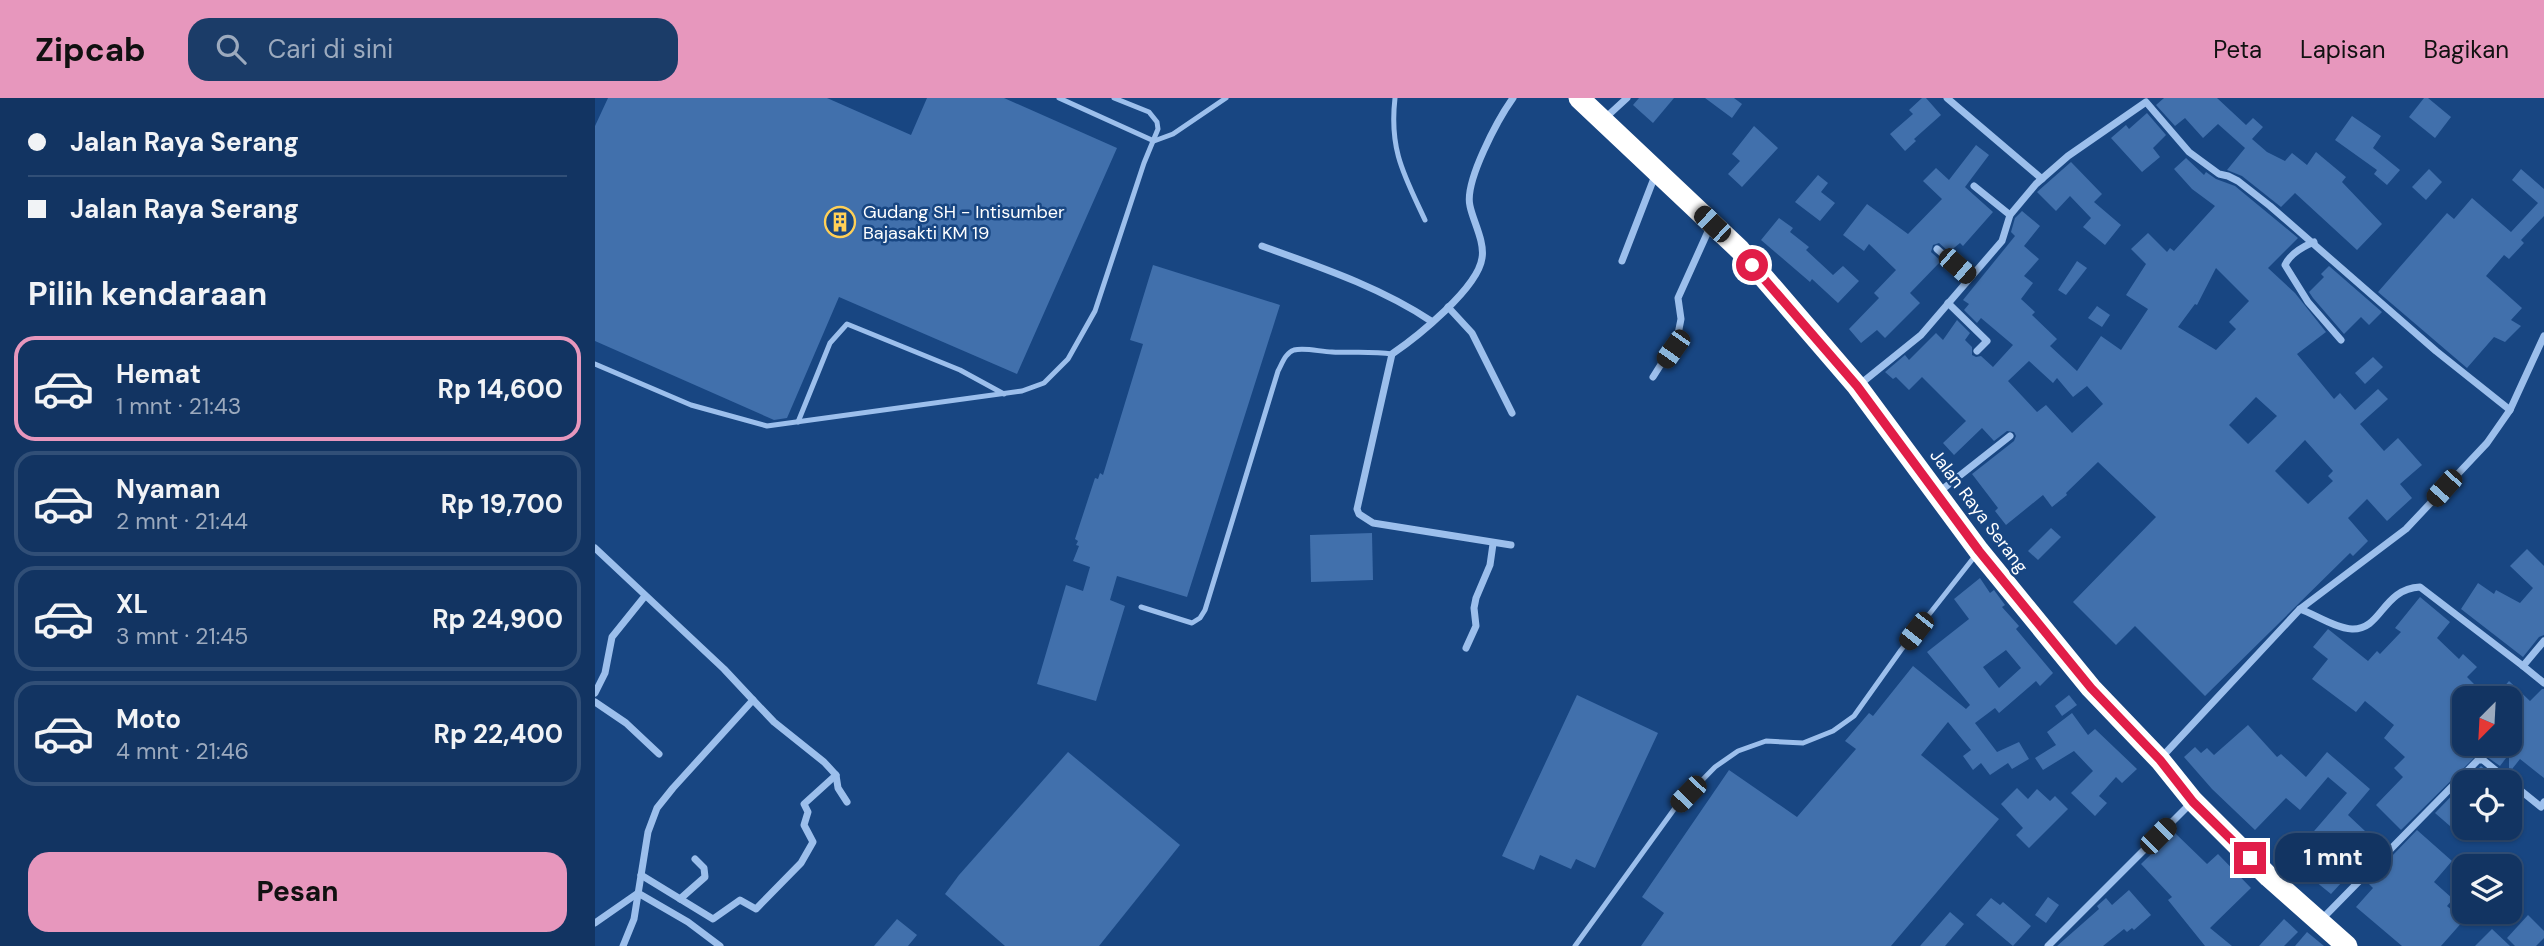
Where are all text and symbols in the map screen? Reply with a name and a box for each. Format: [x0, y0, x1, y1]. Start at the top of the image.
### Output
search box [188, 18, 678, 81]
text: Zipcab [35, 28, 146, 71]
icon: search [212, 30, 250, 68]
text: Cari di sini [268, 32, 393, 66]
text: Peta [2213, 34, 2262, 65]
text: Lapisan [2300, 34, 2385, 65]
text: Bagikan [2423, 34, 2509, 65]
text: Jalan Raya Serang [70, 125, 299, 159]
text: Jalan Raya Serang [70, 192, 299, 226]
place label: Gudang SH - Intisumber Bajasakti KM 19 [863, 200, 1065, 245]
car [1690, 202, 1735, 246]
building icon: Gudang SH - Intisumber Bajasakti KM 19 [823, 205, 857, 239]
car [1935, 244, 1980, 288]
route start [1736, 249, 1768, 281]
text: Pilih kendaraan [28, 273, 267, 315]
car [1653, 326, 1694, 372]
icon: car [32, 357, 95, 420]
text: Hemat [116, 357, 201, 391]
text: Rp 14,600 [438, 372, 563, 406]
text: 1 mnt · 21:43 [116, 391, 241, 421]
street label: Jalan Raya Serang [1925, 444, 2033, 578]
car [2423, 465, 2466, 511]
icon: car [32, 472, 95, 535]
text: Nyaman [116, 472, 221, 506]
text: Rp 19,700 [441, 487, 563, 521]
text: 2 mnt · 21:44 [116, 506, 248, 536]
icon: car [32, 587, 95, 650]
text: XL [116, 587, 148, 621]
text: Rp 24,900 [432, 602, 563, 636]
car [1895, 608, 1938, 654]
text: 3 mnt · 21:45 [116, 621, 248, 651]
north arrow [2452, 686, 2522, 756]
map controls [2452, 686, 2522, 924]
icon: car [32, 702, 95, 765]
text: Moto [116, 702, 181, 736]
text: Rp 22,400 [434, 717, 563, 751]
text: 4 mnt · 21:46 [116, 736, 249, 766]
button: locate [2452, 770, 2522, 840]
car [1666, 772, 1711, 816]
car [2136, 814, 2181, 858]
callout: 1 mnt [2275, 834, 2390, 882]
route end [2234, 842, 2266, 874]
text: 1 mnt [2303, 842, 2363, 872]
button: Pesan [28, 852, 567, 932]
button: layers [2452, 854, 2522, 924]

